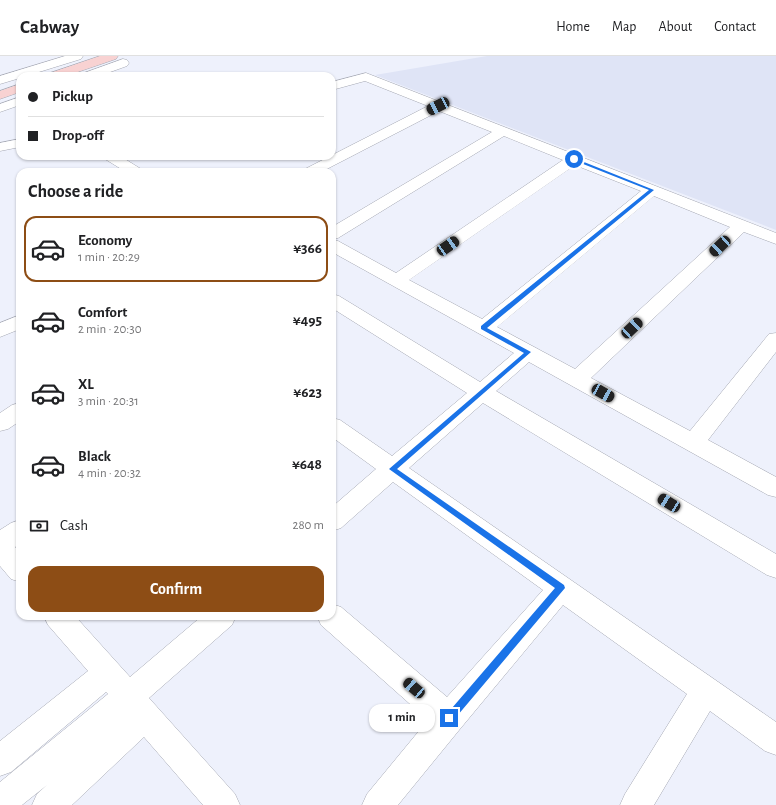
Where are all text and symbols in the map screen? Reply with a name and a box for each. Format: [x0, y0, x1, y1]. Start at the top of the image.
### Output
text: Cabway [20, 18, 79, 37]
text: Home [556, 20, 590, 34]
text: Map [612, 20, 636, 34]
text: About [658, 20, 692, 34]
text: Contact [714, 20, 756, 34]
text: Pickup [52, 89, 93, 104]
car [425, 95, 451, 117]
text: Drop-off [52, 128, 104, 143]
route start [565, 150, 583, 168]
text: Choose a ride [28, 183, 123, 201]
icon: car [30, 231, 66, 267]
text: Economy [78, 233, 132, 248]
car [707, 233, 733, 259]
car [435, 234, 461, 258]
text: ¥366 [293, 241, 322, 256]
text: 1 min · 20:29 [78, 251, 140, 264]
icon: car [30, 303, 66, 339]
text: Comfort [78, 305, 127, 320]
text: ¥495 [293, 313, 322, 328]
car [619, 315, 645, 341]
text: 2 min · 20:30 [78, 323, 142, 336]
icon: car [30, 375, 66, 411]
text: XL [78, 377, 94, 392]
car [590, 382, 616, 404]
text: ¥623 [293, 385, 322, 400]
text: 3 min · 20:31 [78, 395, 139, 408]
icon: car [30, 447, 66, 483]
text: Black [78, 449, 111, 464]
text: ¥648 [292, 457, 322, 472]
text: 4 min · 20:32 [78, 467, 141, 480]
car [656, 492, 682, 514]
icon: cash [28, 515, 50, 537]
text: Cash [60, 518, 88, 533]
text: 280 m [293, 519, 324, 532]
button: Confirm [28, 566, 324, 612]
car [401, 676, 427, 700]
callout: 1 min [369, 704, 435, 732]
route end [440, 709, 458, 727]
text: 1 min [388, 711, 416, 724]

